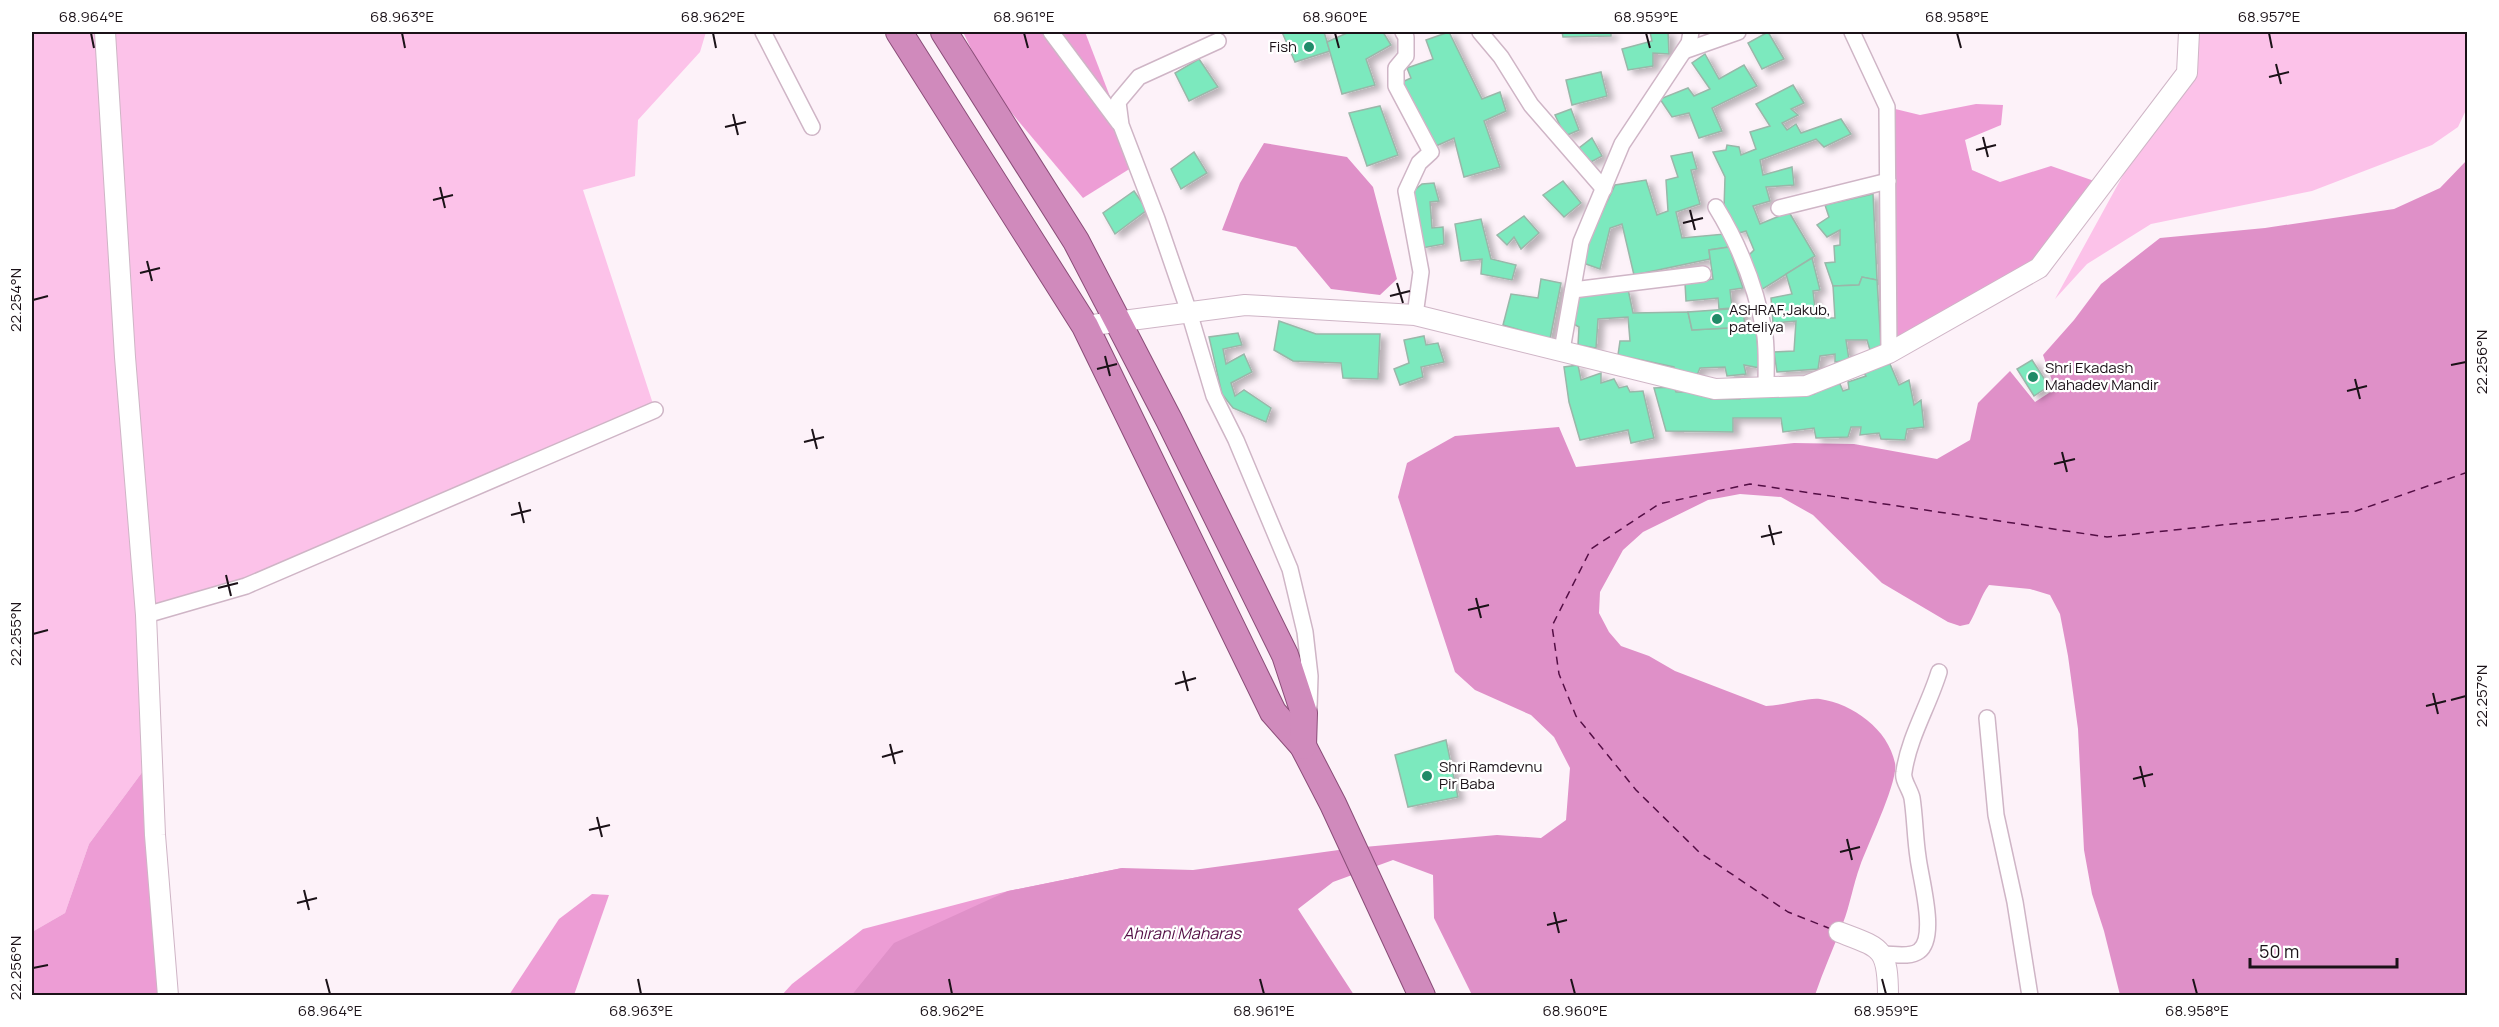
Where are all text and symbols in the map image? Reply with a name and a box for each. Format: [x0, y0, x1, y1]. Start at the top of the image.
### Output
text: 68.964°E [59, 6, 123, 27]
text: 68.963°E [370, 6, 434, 27]
text: 68.962°E [681, 6, 745, 27]
text: 68.961°E [993, 6, 1055, 27]
text: 68.960°E [1303, 6, 1367, 27]
text: 68.959°E [1614, 6, 1678, 27]
text: 68.958°E [1925, 6, 1989, 27]
text: 68.957°E [2238, 6, 2300, 27]
place label: Fish [1269, 36, 1297, 57]
marker: Fish [1302, 40, 1316, 54]
text: 22.254°N [5, 268, 26, 332]
place label: ASHRAF,Jakub, pateliya [1729, 299, 1831, 337]
marker: ASHRAF,Jakub, pateliya [1710, 312, 1724, 326]
text: 22.256°N [2471, 330, 2492, 394]
place label: Shri Ekadash Mahadev Mandir [2045, 357, 2159, 395]
marker: Shri Ekadash Mahadev Mandir [2026, 370, 2040, 384]
text: 22.255°N [5, 602, 26, 666]
text: 22.257°N [2471, 665, 2492, 727]
place label: Shri Ramdevnu Pir Baba [1439, 756, 1542, 794]
marker: Shri Ramdevnu Pir Baba [1420, 769, 1434, 783]
water label: Ahirani Maharas [1123, 922, 1242, 944]
scale bar [2250, 931, 2397, 969]
text: 22.256°N [5, 936, 26, 1000]
text: 50 m [2259, 939, 2299, 963]
text: 68.964°E [298, 1000, 362, 1021]
text: 68.963°E [609, 1000, 673, 1021]
text: 68.962°E [920, 1000, 984, 1021]
text: 68.961°E [1233, 1000, 1295, 1021]
text: 68.960°E [1543, 1000, 1607, 1021]
text: 68.959°E [1854, 1000, 1918, 1021]
text: 68.958°E [2165, 1000, 2229, 1021]

